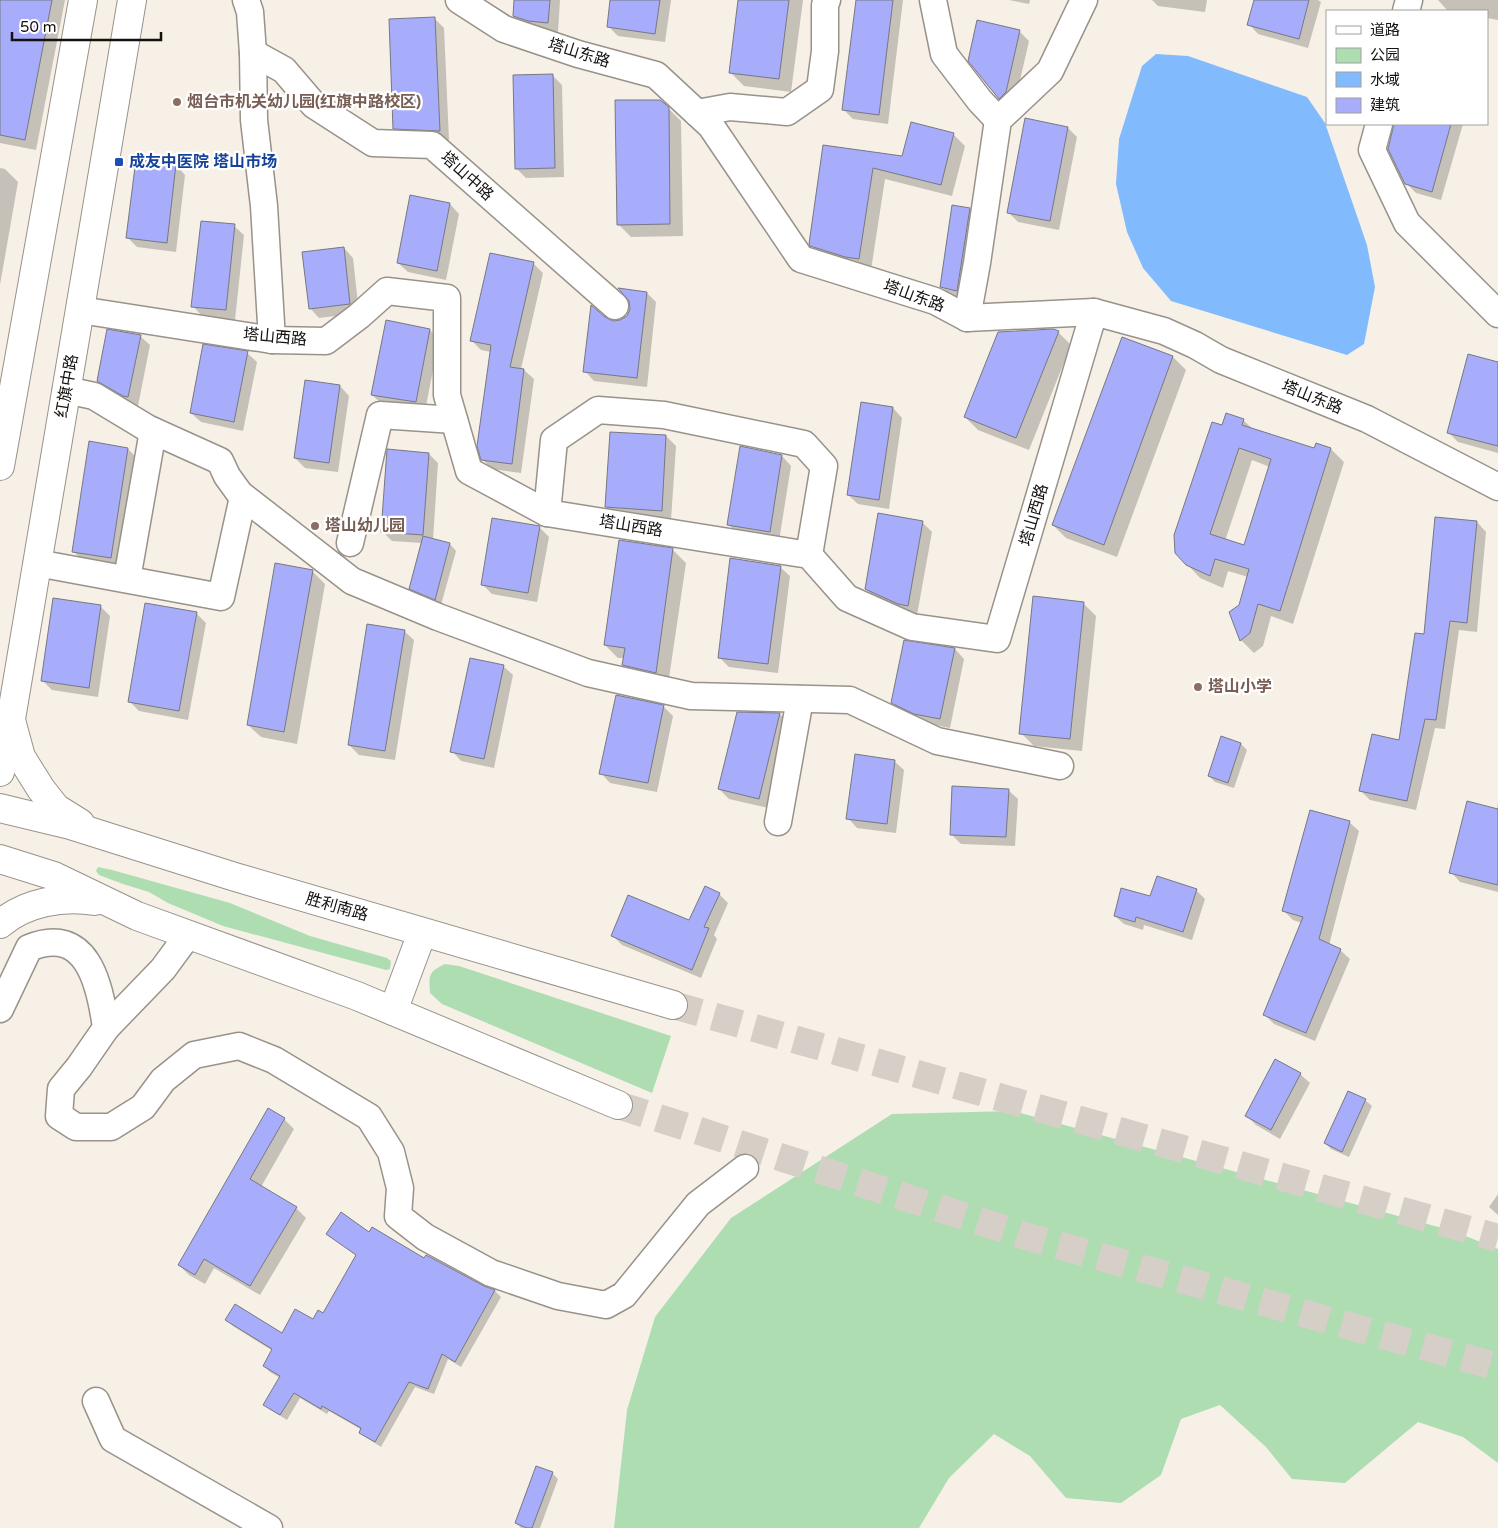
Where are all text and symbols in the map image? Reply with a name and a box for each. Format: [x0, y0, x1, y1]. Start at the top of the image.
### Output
scale bar [12, 10, 161, 42]
legend [1326, 10, 1488, 125]
text: 50 m [20, 18, 57, 36]
text: 道路 [1370, 21, 1400, 39]
street label: 塔山东路 [545, 34, 613, 72]
text: 公园 [1370, 46, 1400, 64]
text: 水域 [1370, 71, 1400, 89]
place label: 烟台市机关幼儿园(红旗中路校区) [187, 92, 421, 112]
marker: 烟台市机关幼儿园(红旗中路校区) [171, 96, 183, 108]
text: 建筑 [1370, 96, 1400, 114]
street label: 塔山中路 [437, 147, 497, 205]
place label: 成友中医院 塔山市场 [129, 152, 277, 172]
marker: 成友中医院 塔山市场 [113, 156, 125, 168]
street label: 塔山东路 [881, 276, 947, 316]
street label: 塔山西路 [242, 324, 308, 350]
street label: 红旗中路 [52, 353, 82, 419]
street label: 塔山东路 [1279, 376, 1345, 418]
street label: 塔山西路 [1016, 481, 1052, 549]
street label: 塔山西路 [598, 511, 664, 541]
place label: 塔山幼儿园 [325, 516, 405, 536]
marker: 塔山幼儿园 [309, 520, 321, 532]
place label: 塔山小学 [1208, 677, 1272, 697]
marker: 塔山小学 [1192, 681, 1204, 693]
street label: 胜利南路 [303, 889, 371, 925]

